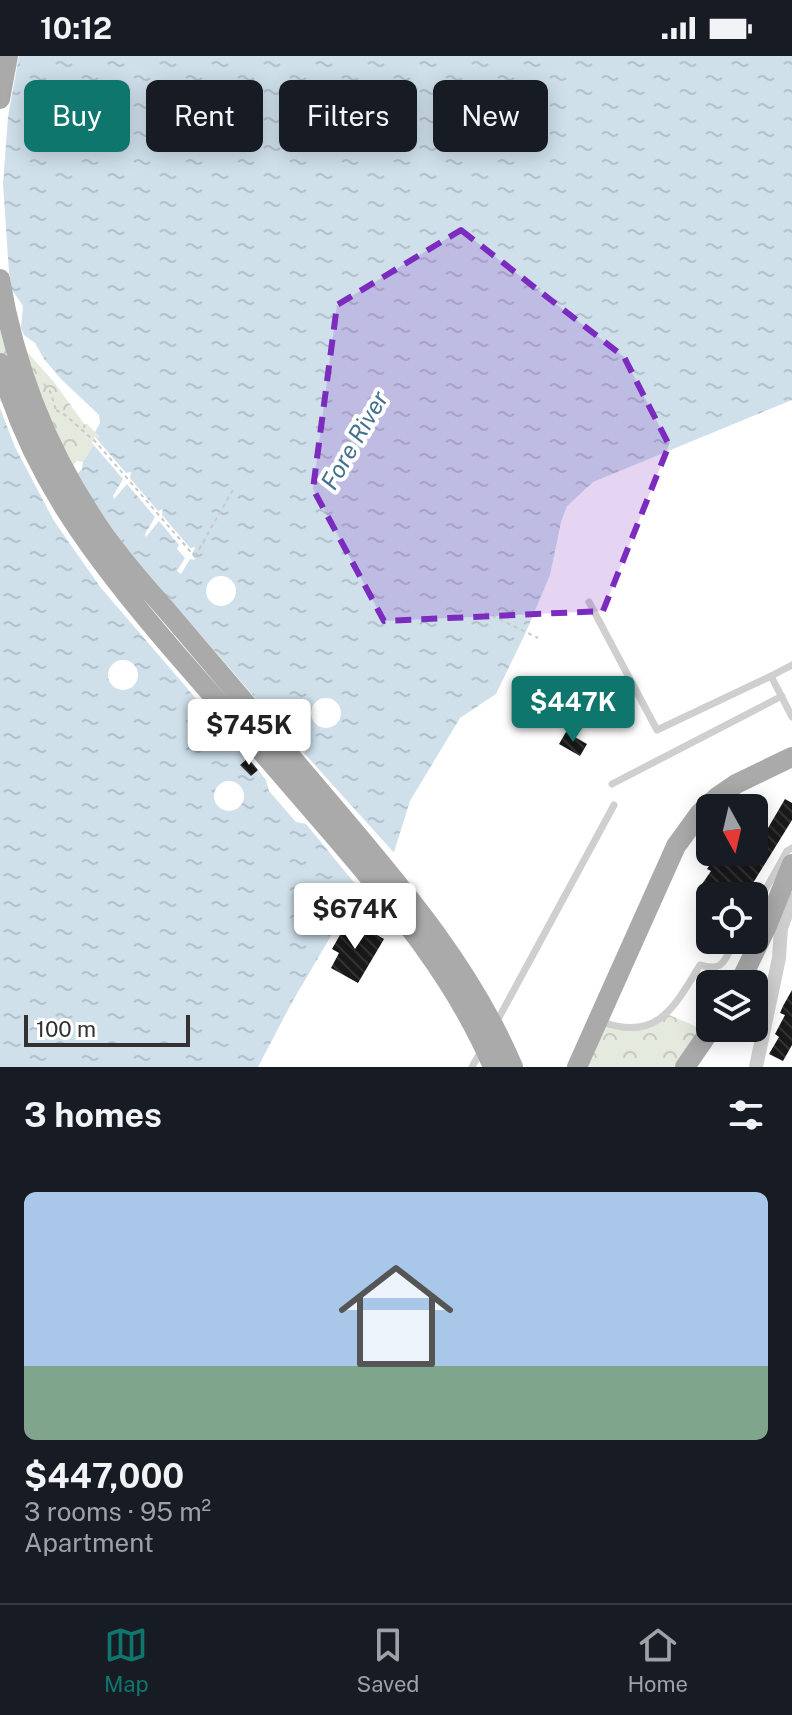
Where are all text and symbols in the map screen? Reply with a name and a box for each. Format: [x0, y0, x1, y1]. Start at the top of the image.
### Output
text: 10:12 [40, 10, 112, 46]
chip: Buy [24, 80, 130, 152]
chip: Rent [146, 80, 263, 152]
chip: Filters [279, 80, 417, 152]
chip: New [433, 80, 548, 152]
water label: Fore River [315, 385, 394, 494]
pin: $447K [517, 676, 629, 744]
text: $447K [530, 686, 616, 717]
pin: $745K [193, 699, 305, 767]
text: $745K [206, 709, 292, 740]
north arrow [696, 794, 768, 866]
map controls [696, 794, 768, 1042]
button: locate [696, 882, 768, 954]
pin: $674K [299, 883, 411, 951]
text: $674K [312, 893, 398, 924]
button: layers [696, 970, 768, 1042]
scale bar [24, 1011, 190, 1047]
text: 100 m [36, 1016, 96, 1042]
icon: filters [724, 1093, 768, 1137]
text: 3 homes [24, 1095, 162, 1135]
icon: home [324, 1244, 468, 1388]
text: $447,000 [24, 1456, 184, 1496]
text: 3 rooms · 95 m² [24, 1496, 211, 1527]
text: Apartment [24, 1527, 154, 1558]
tab: Map [104, 1623, 149, 1697]
tab: Saved [357, 1623, 419, 1697]
tab: Home [627, 1623, 688, 1697]

